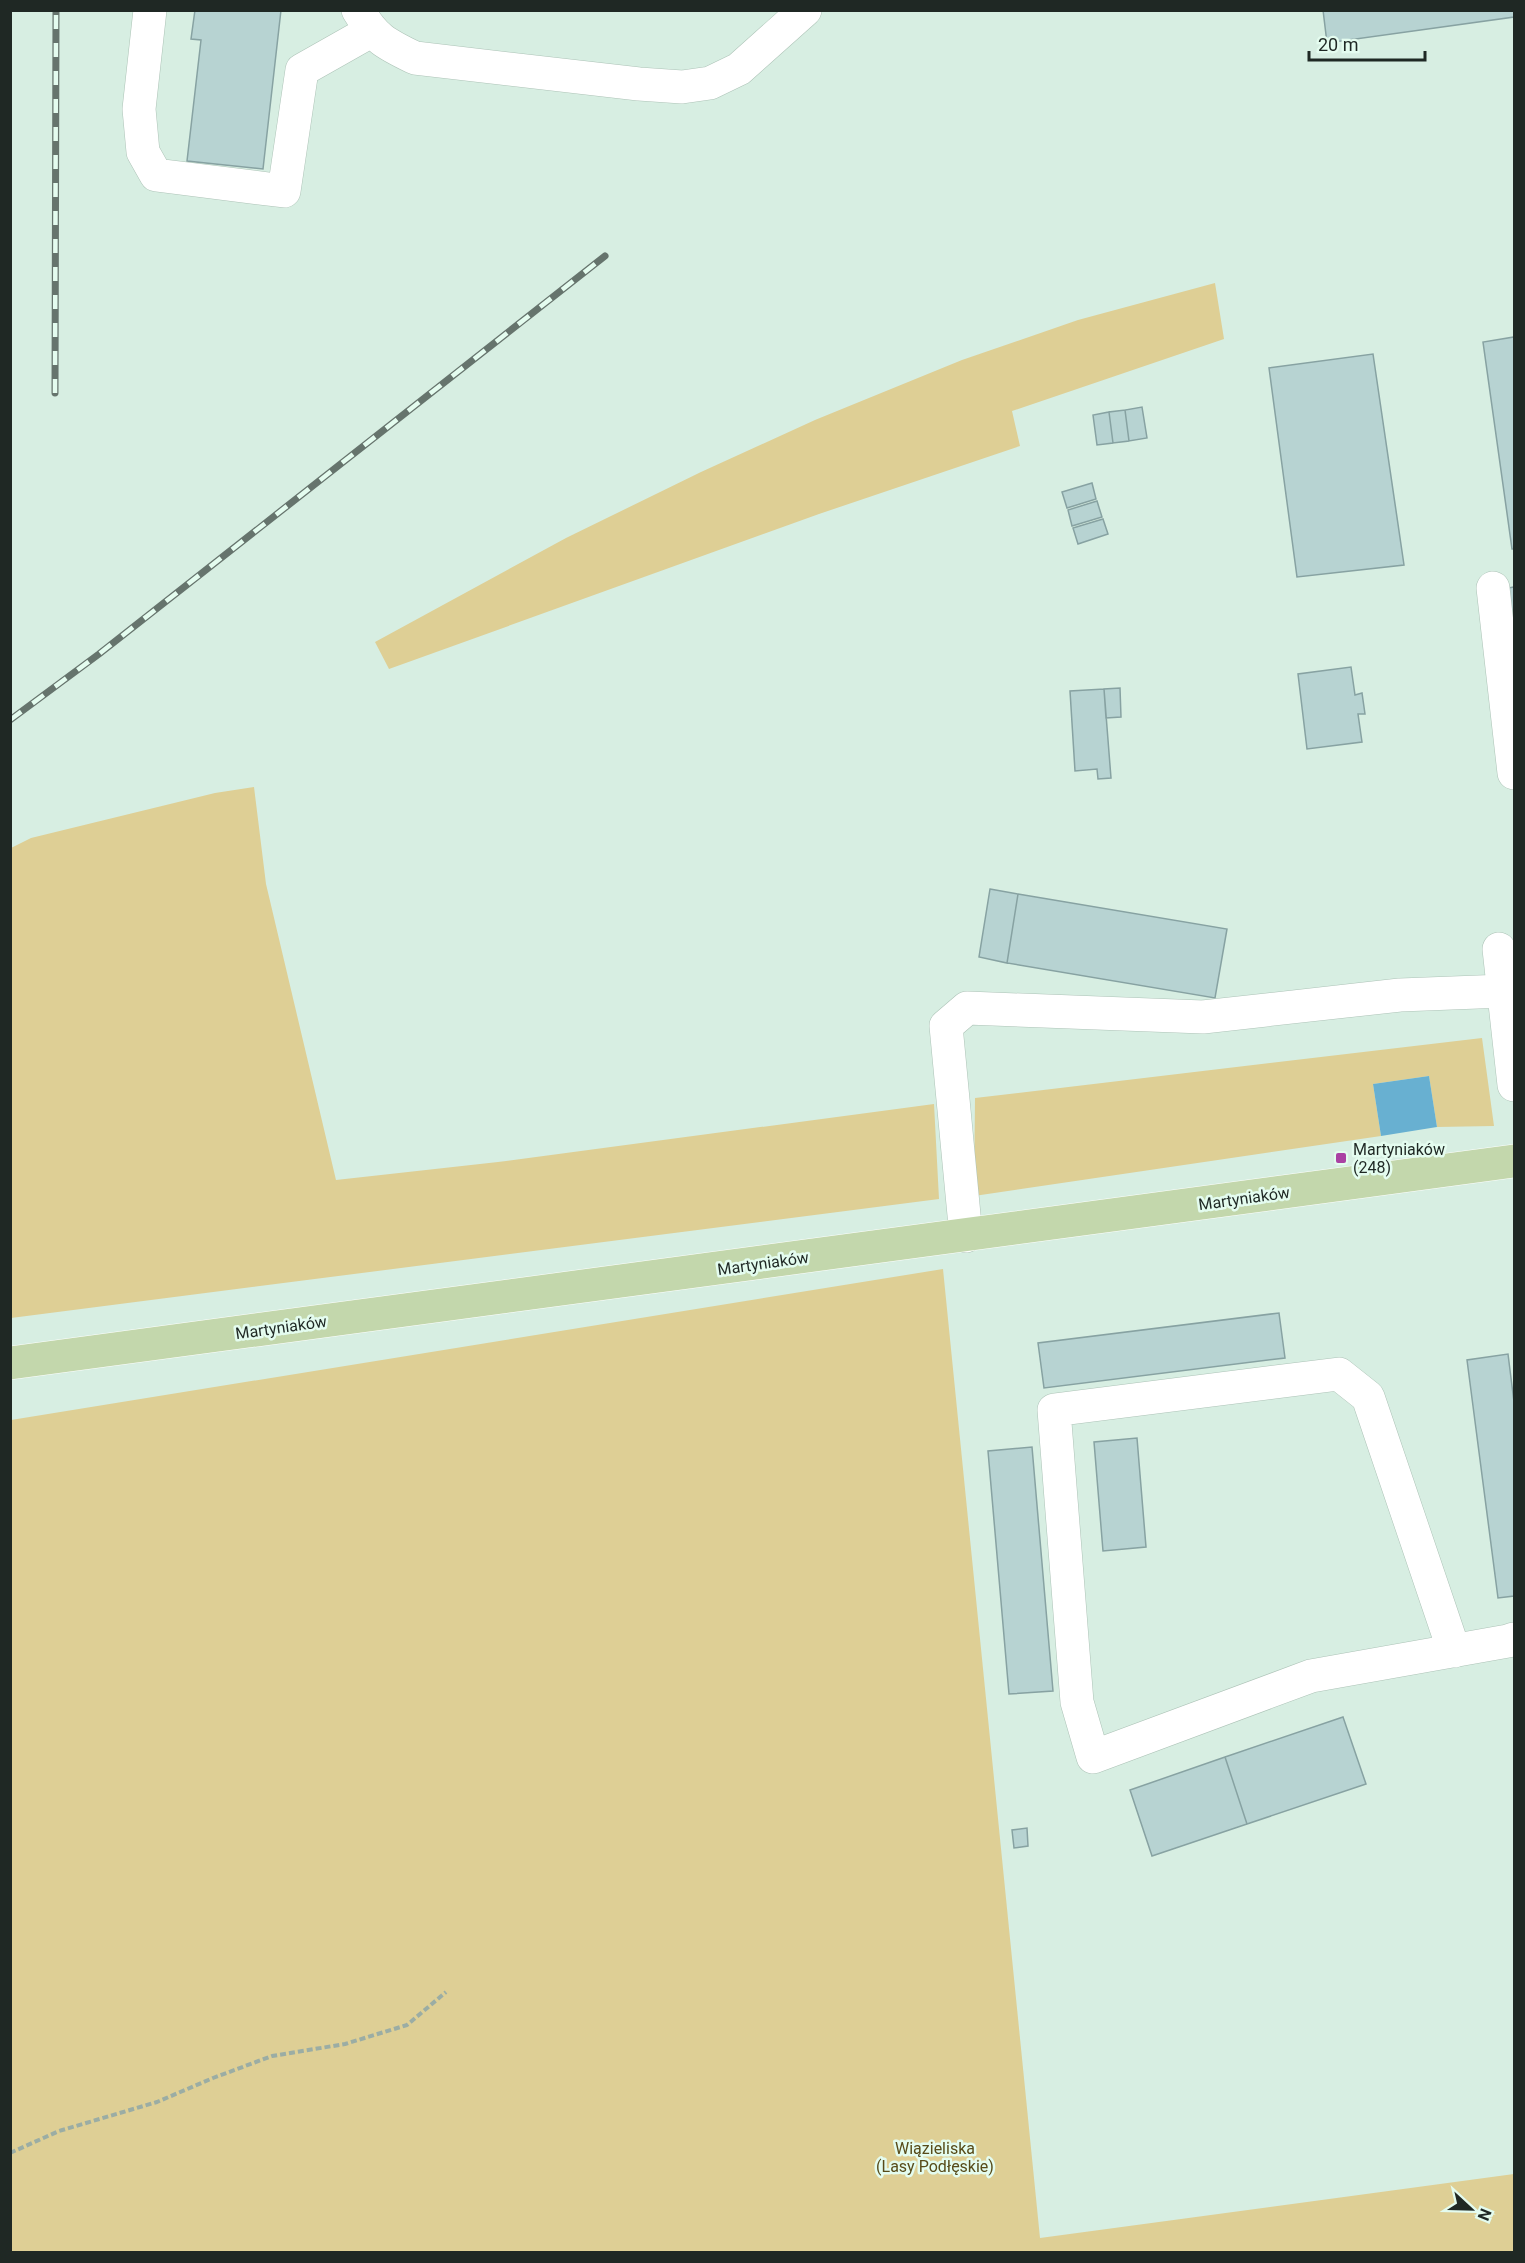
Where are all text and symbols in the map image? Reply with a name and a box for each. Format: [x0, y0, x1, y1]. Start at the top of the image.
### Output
scale bar [1309, 24, 1424, 62]
text: 20 m [1318, 34, 1358, 55]
place label: Martyniaków (248) [1353, 1140, 1445, 1177]
marker: Martyniaków (248) [1334, 1151, 1348, 1165]
street label: Martyniaków [1197, 1183, 1291, 1214]
street label: Martyniaków [716, 1248, 810, 1279]
street label: Martyniaków [234, 1312, 328, 1343]
park label: Wiązieliska (Lasy Podłęskie) [876, 2139, 994, 2176]
north arrow [1441, 2179, 1501, 2239]
text: N [1474, 2206, 1495, 2223]

